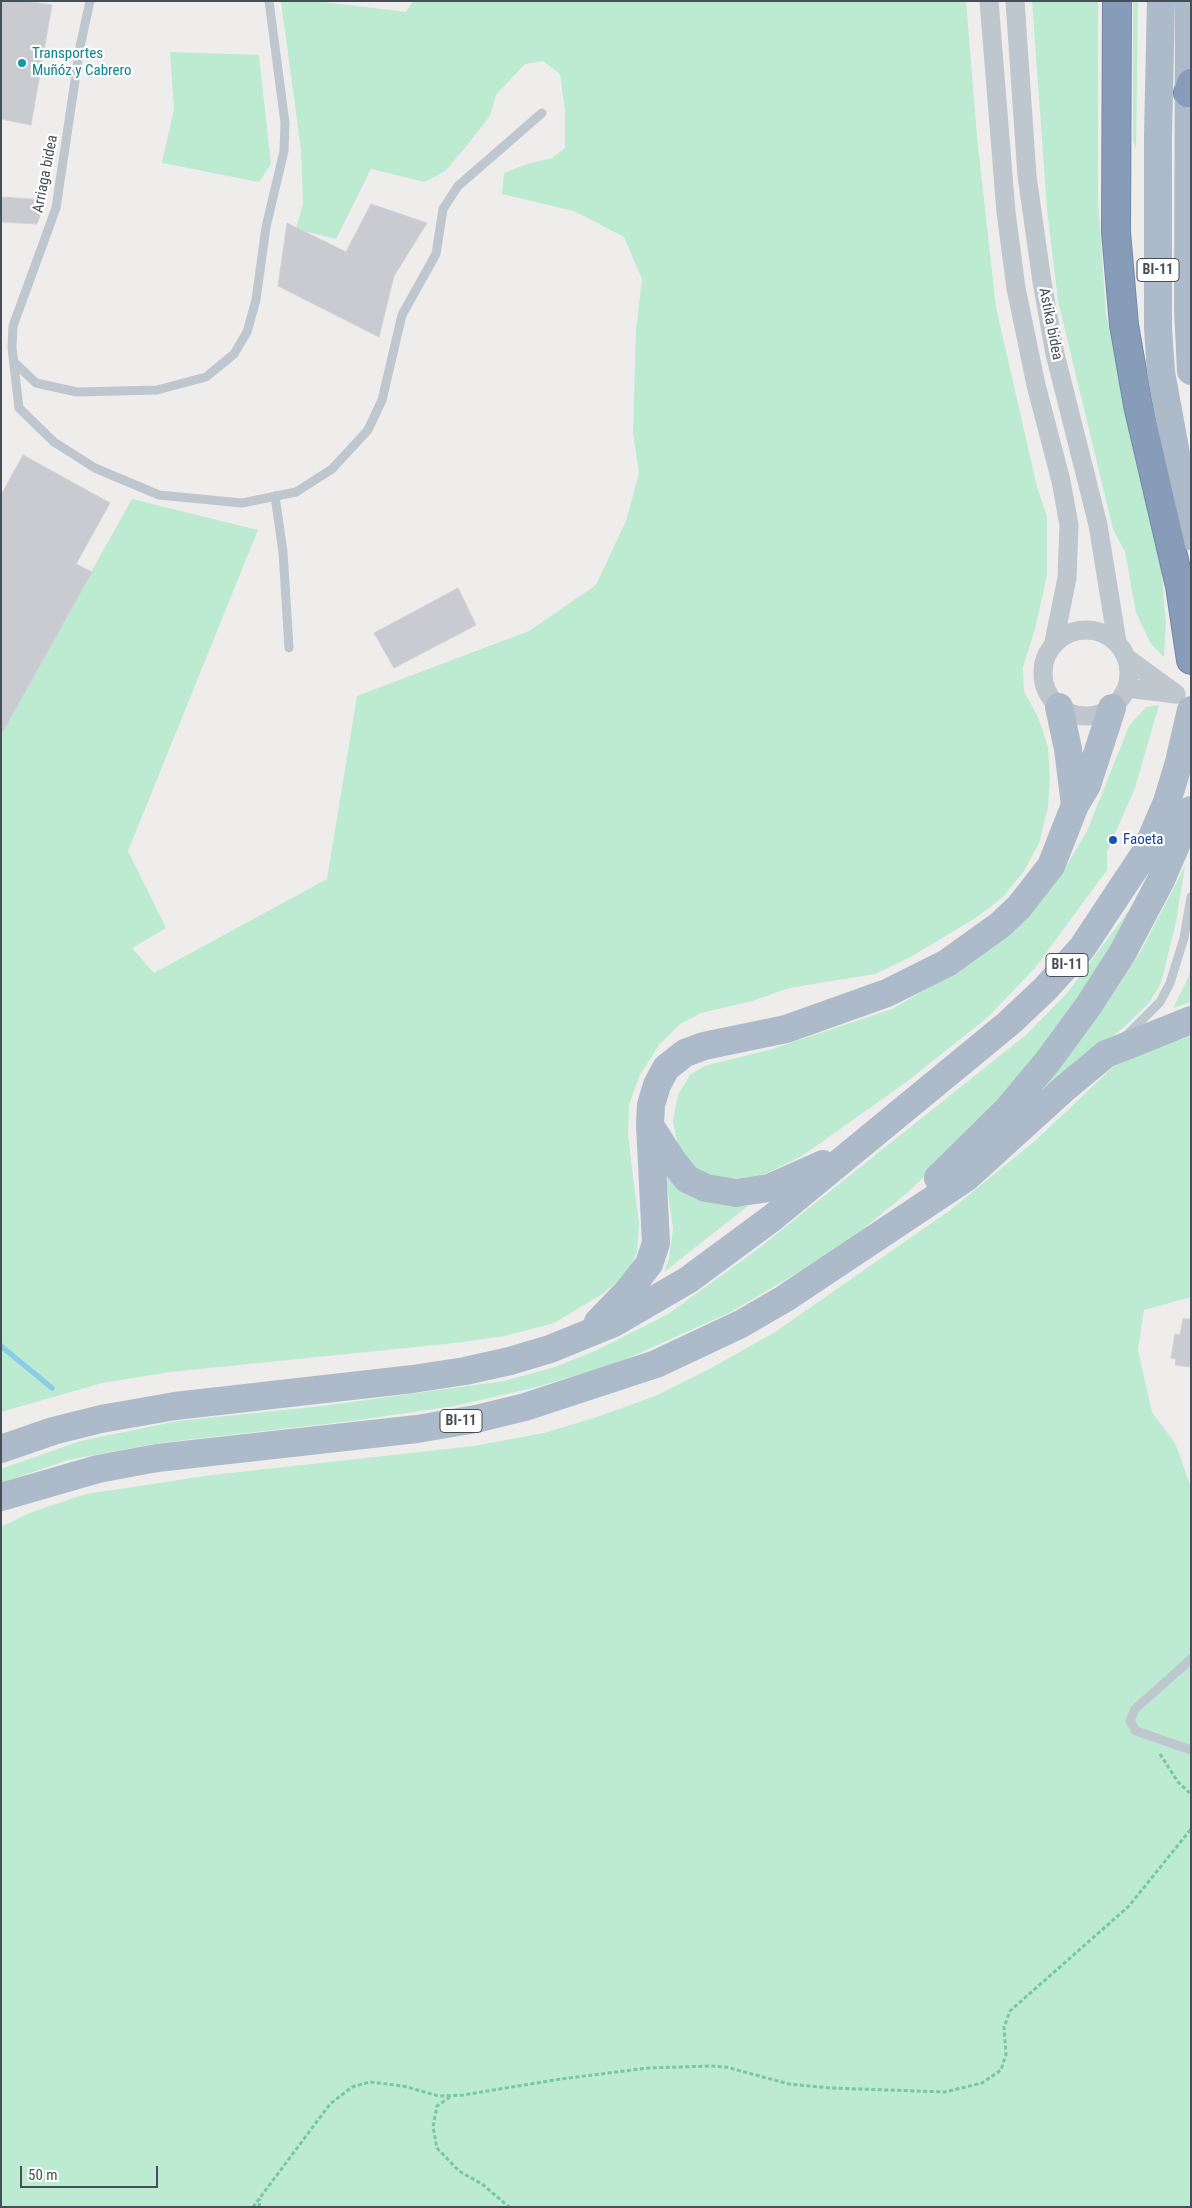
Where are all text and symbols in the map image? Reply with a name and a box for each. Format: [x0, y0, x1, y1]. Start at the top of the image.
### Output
place label: Transportes Muñóz y Cabrero [32, 45, 131, 80]
marker: Transportes Muñóz y Cabrero [16, 57, 28, 69]
street label: Arriaga bidea [30, 134, 62, 214]
road number: BI-11 [1137, 258, 1179, 282]
street label: Astika bidea [1034, 286, 1066, 362]
place label: Faoeta [1123, 831, 1163, 849]
marker: Faoeta [1107, 834, 1119, 846]
road number: BI-11 [1046, 954, 1088, 976]
road number: BI-11 [440, 1410, 482, 1432]
scale bar [22, 2156, 160, 2188]
text: 50 m [28, 2166, 58, 2184]

